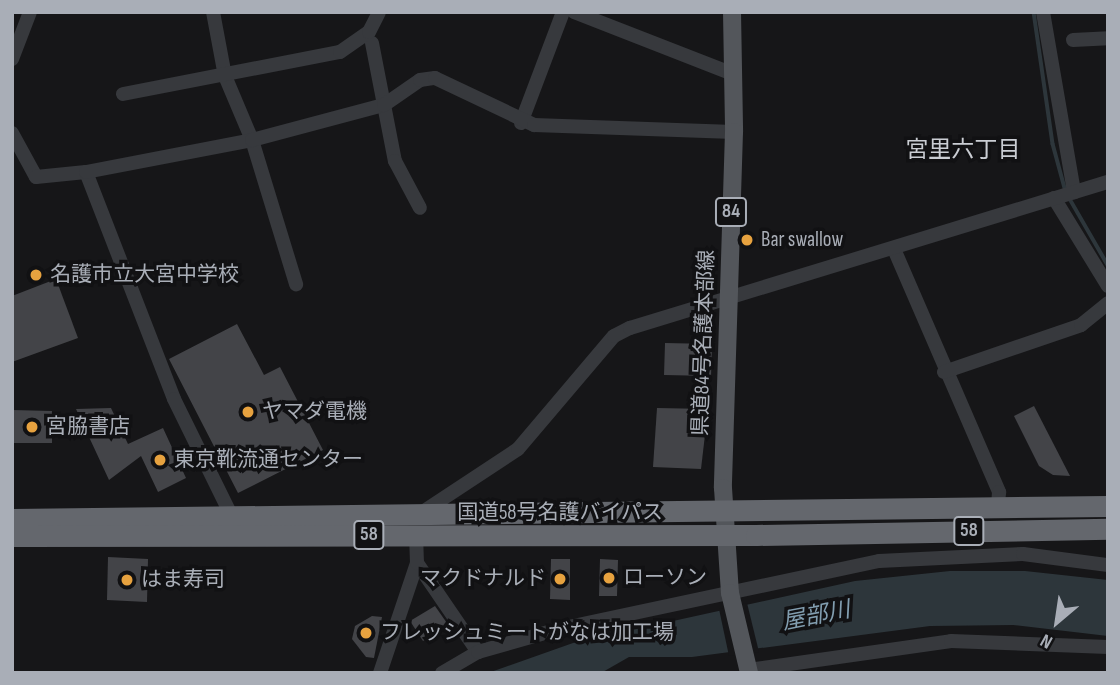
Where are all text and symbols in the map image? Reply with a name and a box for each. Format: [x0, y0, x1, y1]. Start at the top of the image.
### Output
district label: 宮里六丁目 [906, 136, 1020, 164]
road number: 84 [714, 196, 748, 228]
place label: Bar swallow [761, 227, 843, 253]
marker: Bar swallow [739, 232, 755, 248]
street label: 県道84号名護本部線 [688, 249, 720, 437]
place label: 名護市立大宮中学校 [50, 262, 239, 288]
marker: 名護市立大宮中学校 [28, 267, 44, 283]
place label: ヤマダ電機 [262, 399, 367, 425]
marker: ヤマダ電機 [240, 404, 256, 420]
place label: 宮脇書店 [46, 414, 130, 440]
marker: 宮脇書店 [24, 419, 40, 435]
place label: 東京靴流通センター [174, 447, 363, 473]
marker: 東京靴流通センター [152, 452, 168, 468]
street label: 国道58号名護バイパス [457, 500, 663, 526]
road number: 58 [953, 516, 985, 546]
road number: 58 [353, 520, 385, 550]
place label: ローソン [623, 565, 707, 591]
place label: マクドナルド [420, 566, 546, 592]
place label: はま寿司 [141, 567, 225, 593]
marker: ローソン [601, 570, 617, 586]
marker: マクドナルド [552, 571, 568, 587]
marker: はま寿司 [119, 572, 135, 588]
north arrow [1022, 587, 1092, 657]
water label: 屋部川 [780, 596, 852, 636]
place label: フレッシュミートがなは加工場 [380, 620, 674, 646]
marker: フレッシュミートがなは加工場 [358, 625, 374, 641]
text: N [1037, 628, 1057, 653]

